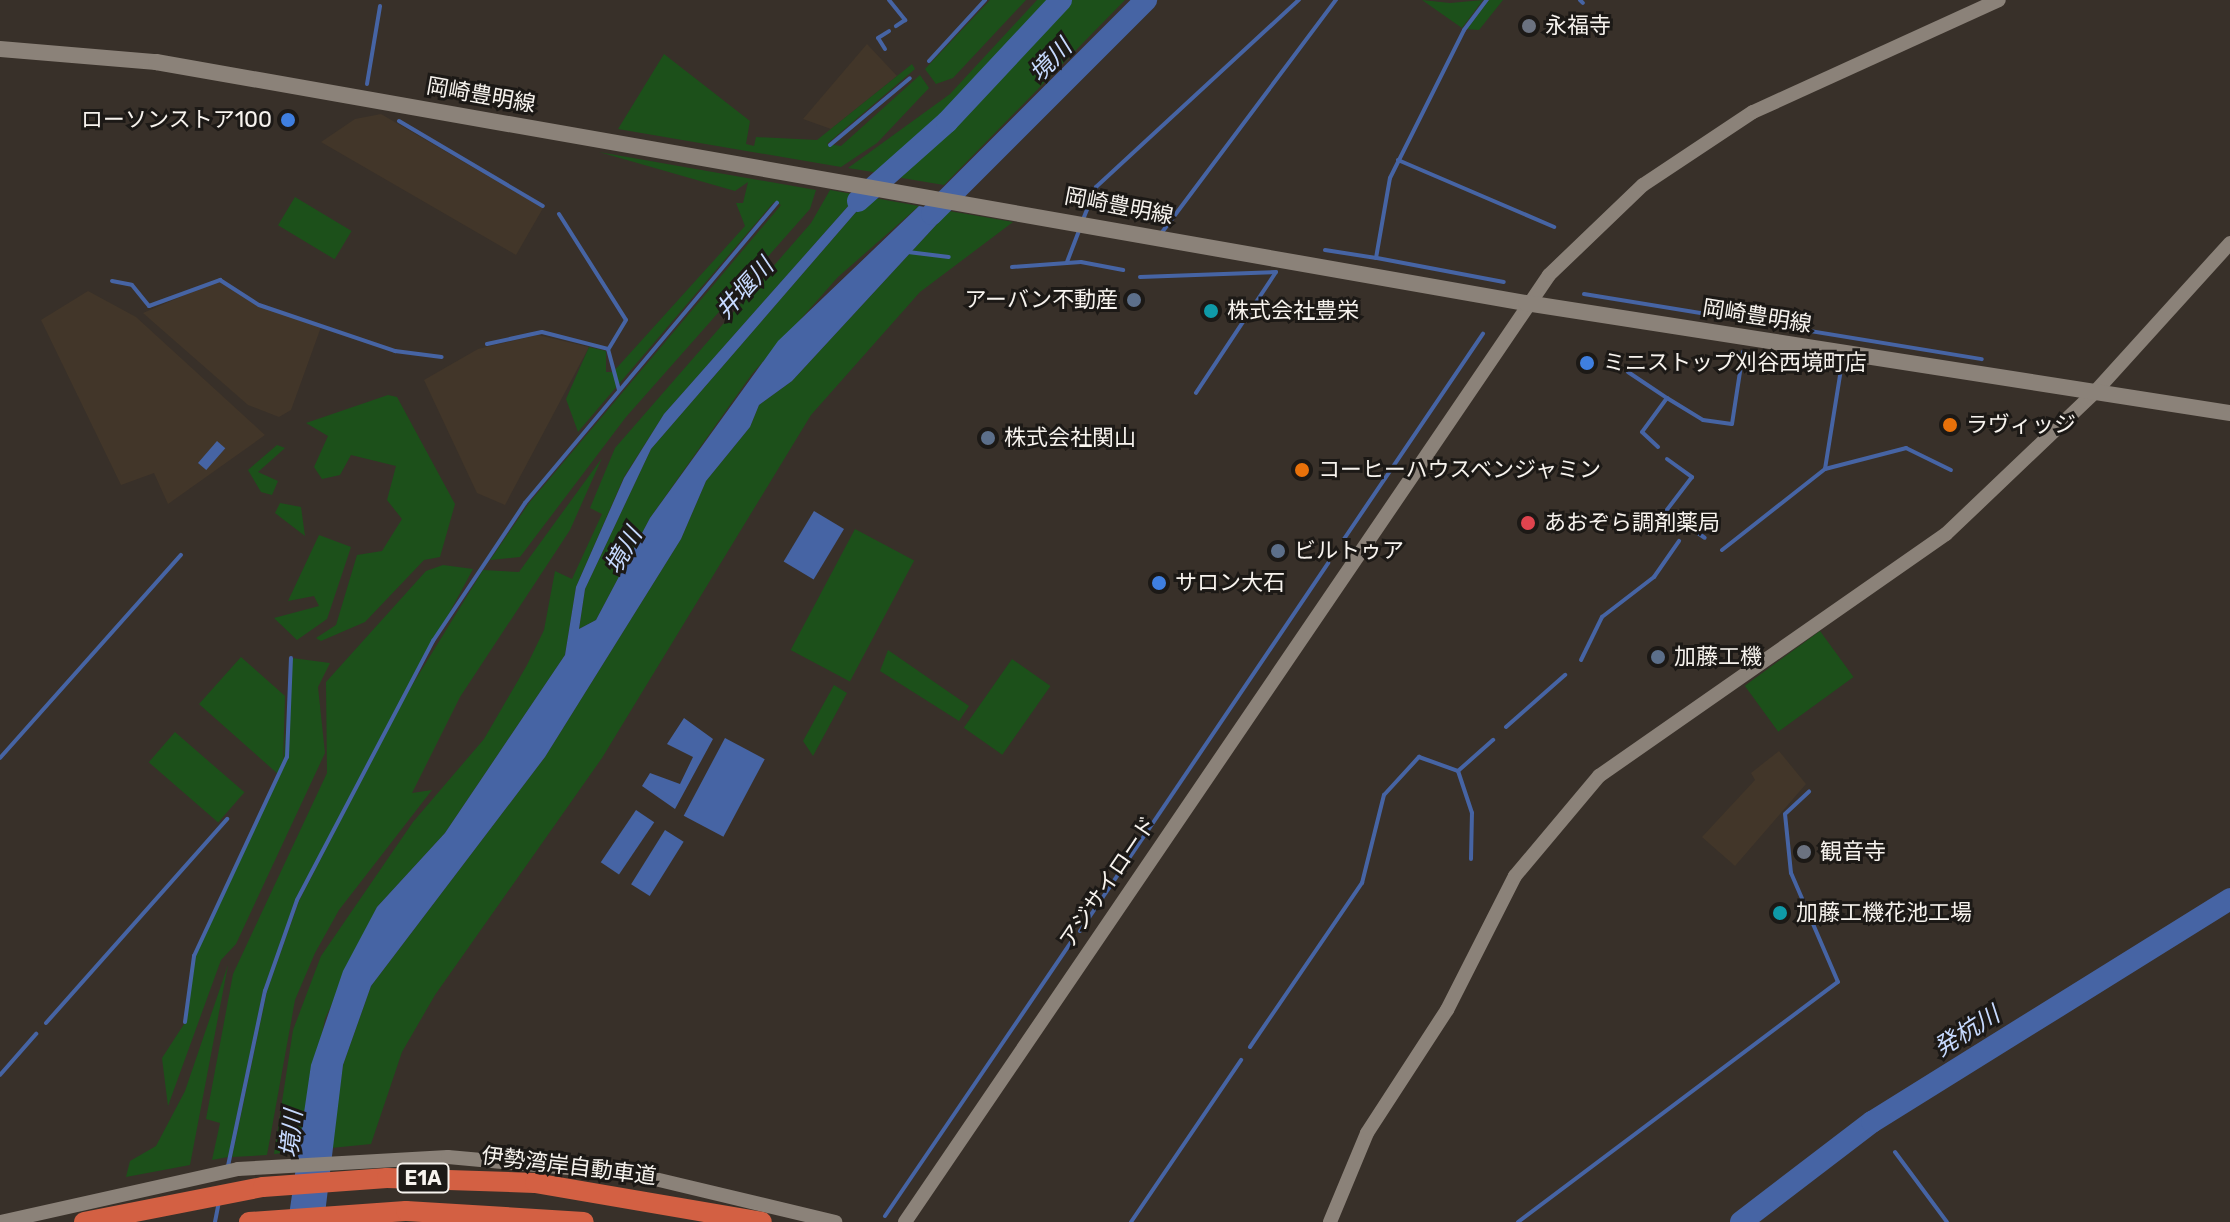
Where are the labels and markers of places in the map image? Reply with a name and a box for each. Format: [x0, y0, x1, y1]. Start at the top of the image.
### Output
place label: 永福寺 [1545, 13, 1611, 39]
marker: 永福寺 [1520, 17, 1538, 35]
place label: ローソンストア100 [81, 107, 272, 133]
marker: ローソンストア100 [279, 111, 297, 129]
place label: アーバン不動産 [965, 287, 1118, 313]
marker: アーバン不動産 [1125, 291, 1143, 309]
place label: 株式会社豊栄 [1227, 298, 1359, 324]
marker: 株式会社豊栄 [1202, 302, 1220, 320]
place label: ミニストップ刈谷西境町店 [1603, 350, 1867, 376]
marker: ミニストップ刈谷西境町店 [1578, 354, 1596, 372]
place label: ラヴィッジ [1966, 412, 2076, 438]
marker: ラヴィッジ [1941, 416, 1959, 434]
place label: 株式会社関山 [1004, 425, 1136, 451]
marker: 株式会社関山 [979, 429, 997, 447]
place label: コーヒーハウスベンジャミン [1318, 457, 1604, 483]
marker: コーヒーハウスベンジャミン [1293, 461, 1311, 479]
place label: あおぞら調剤薬局 [1544, 510, 1720, 536]
marker: あおぞら調剤薬局 [1519, 514, 1537, 532]
place label: ビルトゥア [1294, 538, 1404, 564]
marker: ビルトゥア [1269, 542, 1287, 560]
place label: サロン大石 [1175, 570, 1285, 596]
marker: サロン大石 [1150, 574, 1168, 592]
place label: 加藤工機 [1674, 644, 1762, 670]
marker: 加藤工機 [1649, 648, 1667, 666]
place label: 観音寺 [1820, 839, 1886, 865]
marker: 観音寺 [1795, 843, 1813, 861]
place label: 加藤工機花池工場 [1796, 900, 1972, 926]
marker: 加藤工機花池工場 [1771, 904, 1789, 922]

